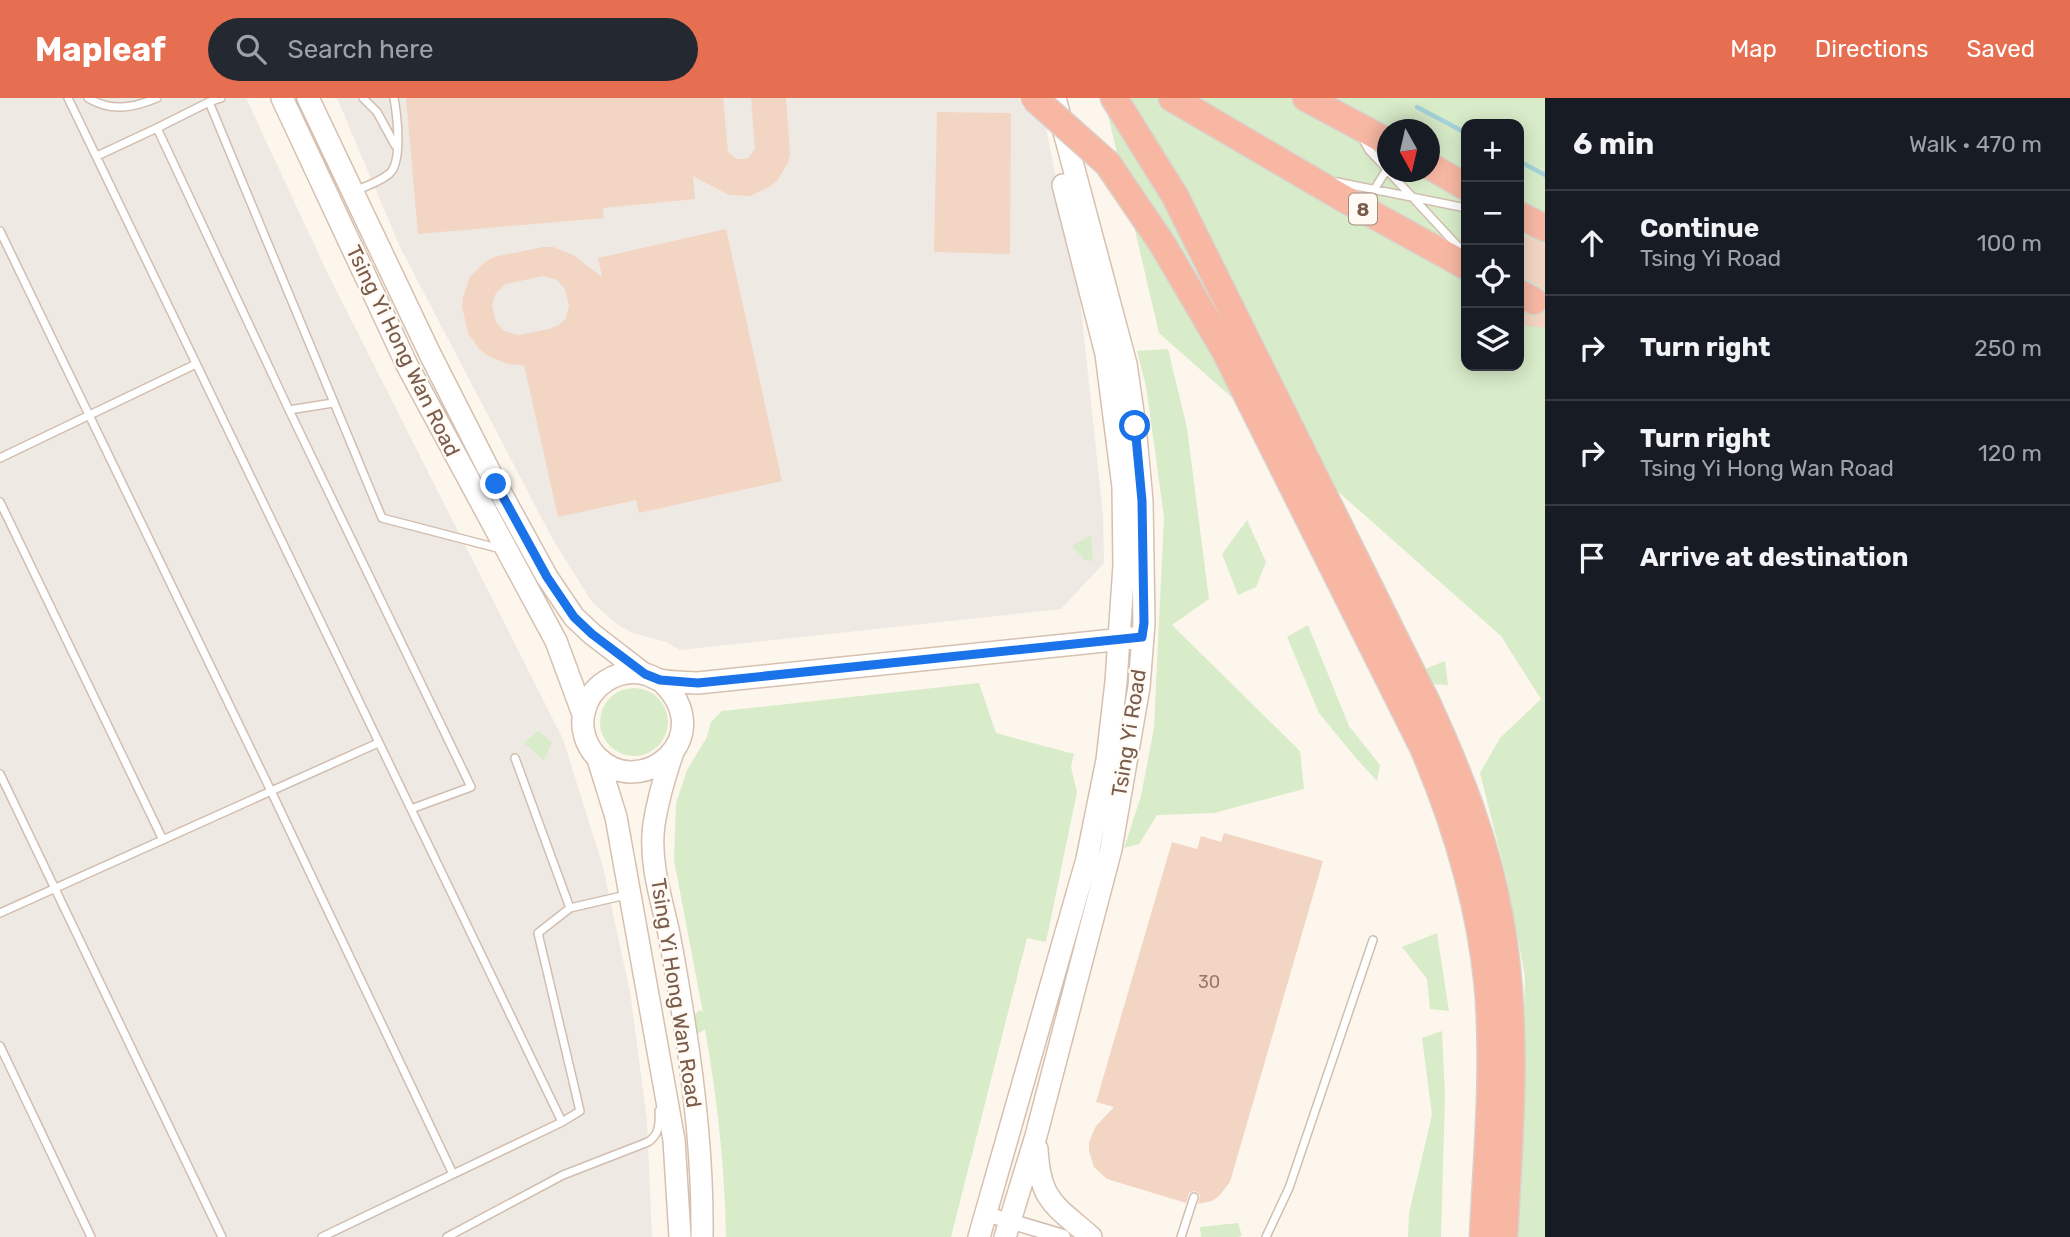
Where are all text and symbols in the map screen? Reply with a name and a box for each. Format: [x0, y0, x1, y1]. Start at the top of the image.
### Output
search box [208, 18, 698, 81]
text: Mapleaf [35, 30, 166, 69]
icon: search [232, 30, 270, 68]
text: Search here [288, 34, 433, 65]
text: Map [1730, 35, 1777, 63]
text: Directions [1815, 35, 1928, 63]
text: Saved [1966, 35, 2035, 63]
north arrow [1377, 119, 1440, 182]
map controls [1461, 119, 1524, 371]
button: + [1461, 119, 1524, 182]
text: 6 min [1573, 126, 1654, 162]
text: Walk · 470 m [1909, 130, 2042, 158]
button: − [1461, 182, 1524, 245]
road number: 8 [1349, 194, 1377, 225]
text: Continue [1640, 213, 1759, 244]
icon: ahead [1573, 224, 1611, 262]
text: 100 m [1977, 229, 2042, 257]
street label: Tsing Yi Hong Wan Road [341, 241, 466, 460]
text: Tsing Yi Road [1640, 244, 1781, 272]
button: locate [1461, 245, 1524, 308]
button: layers [1461, 308, 1524, 371]
icon: right [1573, 329, 1611, 367]
text: Turn right [1640, 332, 1770, 363]
text: 250 m [1974, 334, 2042, 362]
route start [1119, 410, 1150, 441]
text: Turn right [1640, 423, 1770, 454]
icon: right [1573, 434, 1611, 472]
text: 120 m [1978, 439, 2042, 467]
text: Tsing Yi Hong Wan Road [1640, 454, 1894, 482]
route end [480, 468, 511, 499]
icon: arrive [1573, 539, 1611, 577]
text: Arrive at destination [1640, 542, 1908, 573]
street label: Tsing Yi Road [1106, 667, 1151, 799]
street label: Tsing Yi Hong Wan Road [646, 876, 707, 1109]
house number: 30 [1198, 971, 1220, 993]

